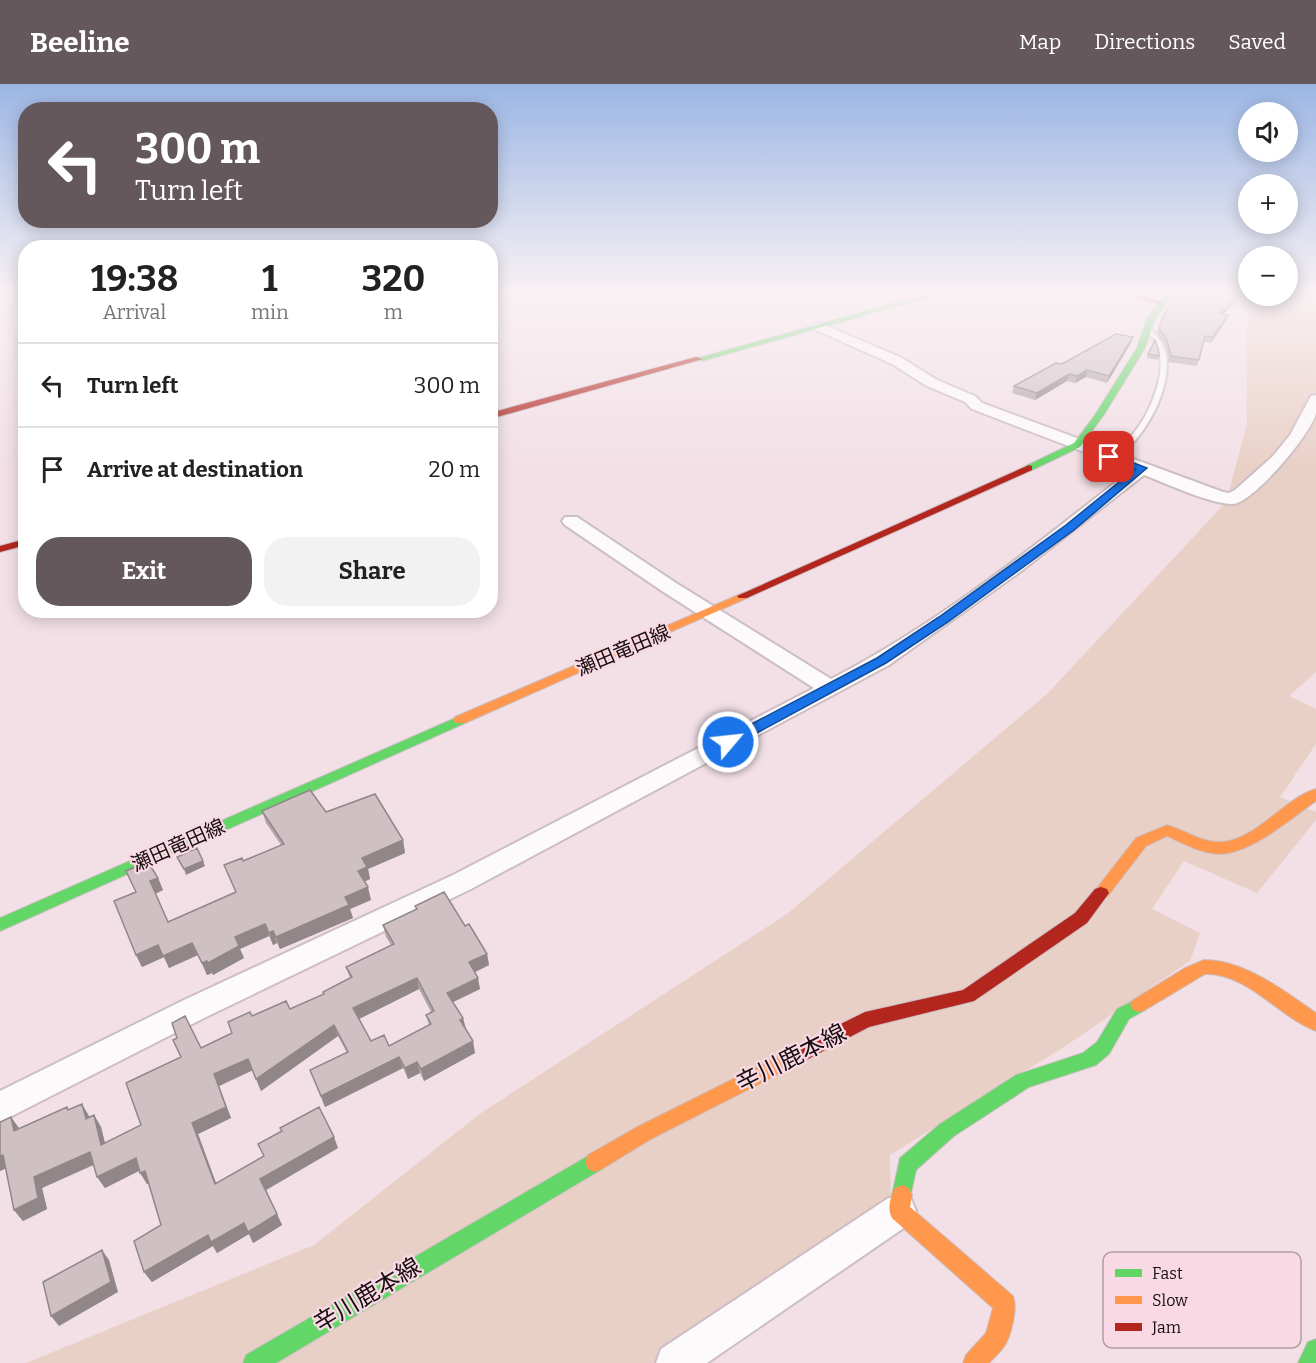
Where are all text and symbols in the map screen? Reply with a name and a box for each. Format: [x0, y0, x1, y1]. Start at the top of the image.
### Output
text: Beeline [30, 26, 130, 59]
text: Map [1019, 29, 1061, 55]
text: Directions [1094, 29, 1195, 55]
text: Saved [1228, 29, 1286, 55]
map controls [1238, 102, 1298, 306]
button: sound [1238, 102, 1298, 162]
text: 300 m [135, 124, 260, 174]
icon: left [36, 126, 114, 204]
button: + [1238, 174, 1298, 234]
text: Turn left [135, 175, 243, 207]
button: − [1238, 246, 1298, 306]
text: 19:38 [91, 257, 178, 301]
text: 1 [262, 257, 278, 301]
text: 320 [361, 257, 425, 301]
text: Arrival [103, 300, 166, 324]
text: min [251, 300, 289, 324]
text: m [384, 300, 403, 324]
icon: left [36, 369, 69, 402]
text: Turn left [87, 372, 179, 399]
text: 300 m [414, 372, 480, 399]
pin [1083, 431, 1134, 482]
icon: arrive [1092, 440, 1125, 473]
icon: arrive [36, 453, 69, 486]
text: Arrive at destination [87, 456, 303, 483]
text: 20 m [429, 456, 480, 483]
button: Exit [36, 537, 252, 606]
button: Share [264, 537, 480, 606]
street label: 瀬田竜田線 [572, 619, 674, 681]
position arrow [696, 710, 760, 774]
street label: 瀬田竜田線 [127, 814, 229, 876]
street label: 辛川鹿本線 [731, 1018, 851, 1098]
street label: 辛川鹿本線 [308, 1252, 426, 1338]
legend [1103, 1252, 1301, 1348]
text: Fast [1152, 1264, 1183, 1283]
text: Slow [1152, 1291, 1188, 1310]
text: Jam [1151, 1318, 1181, 1337]

